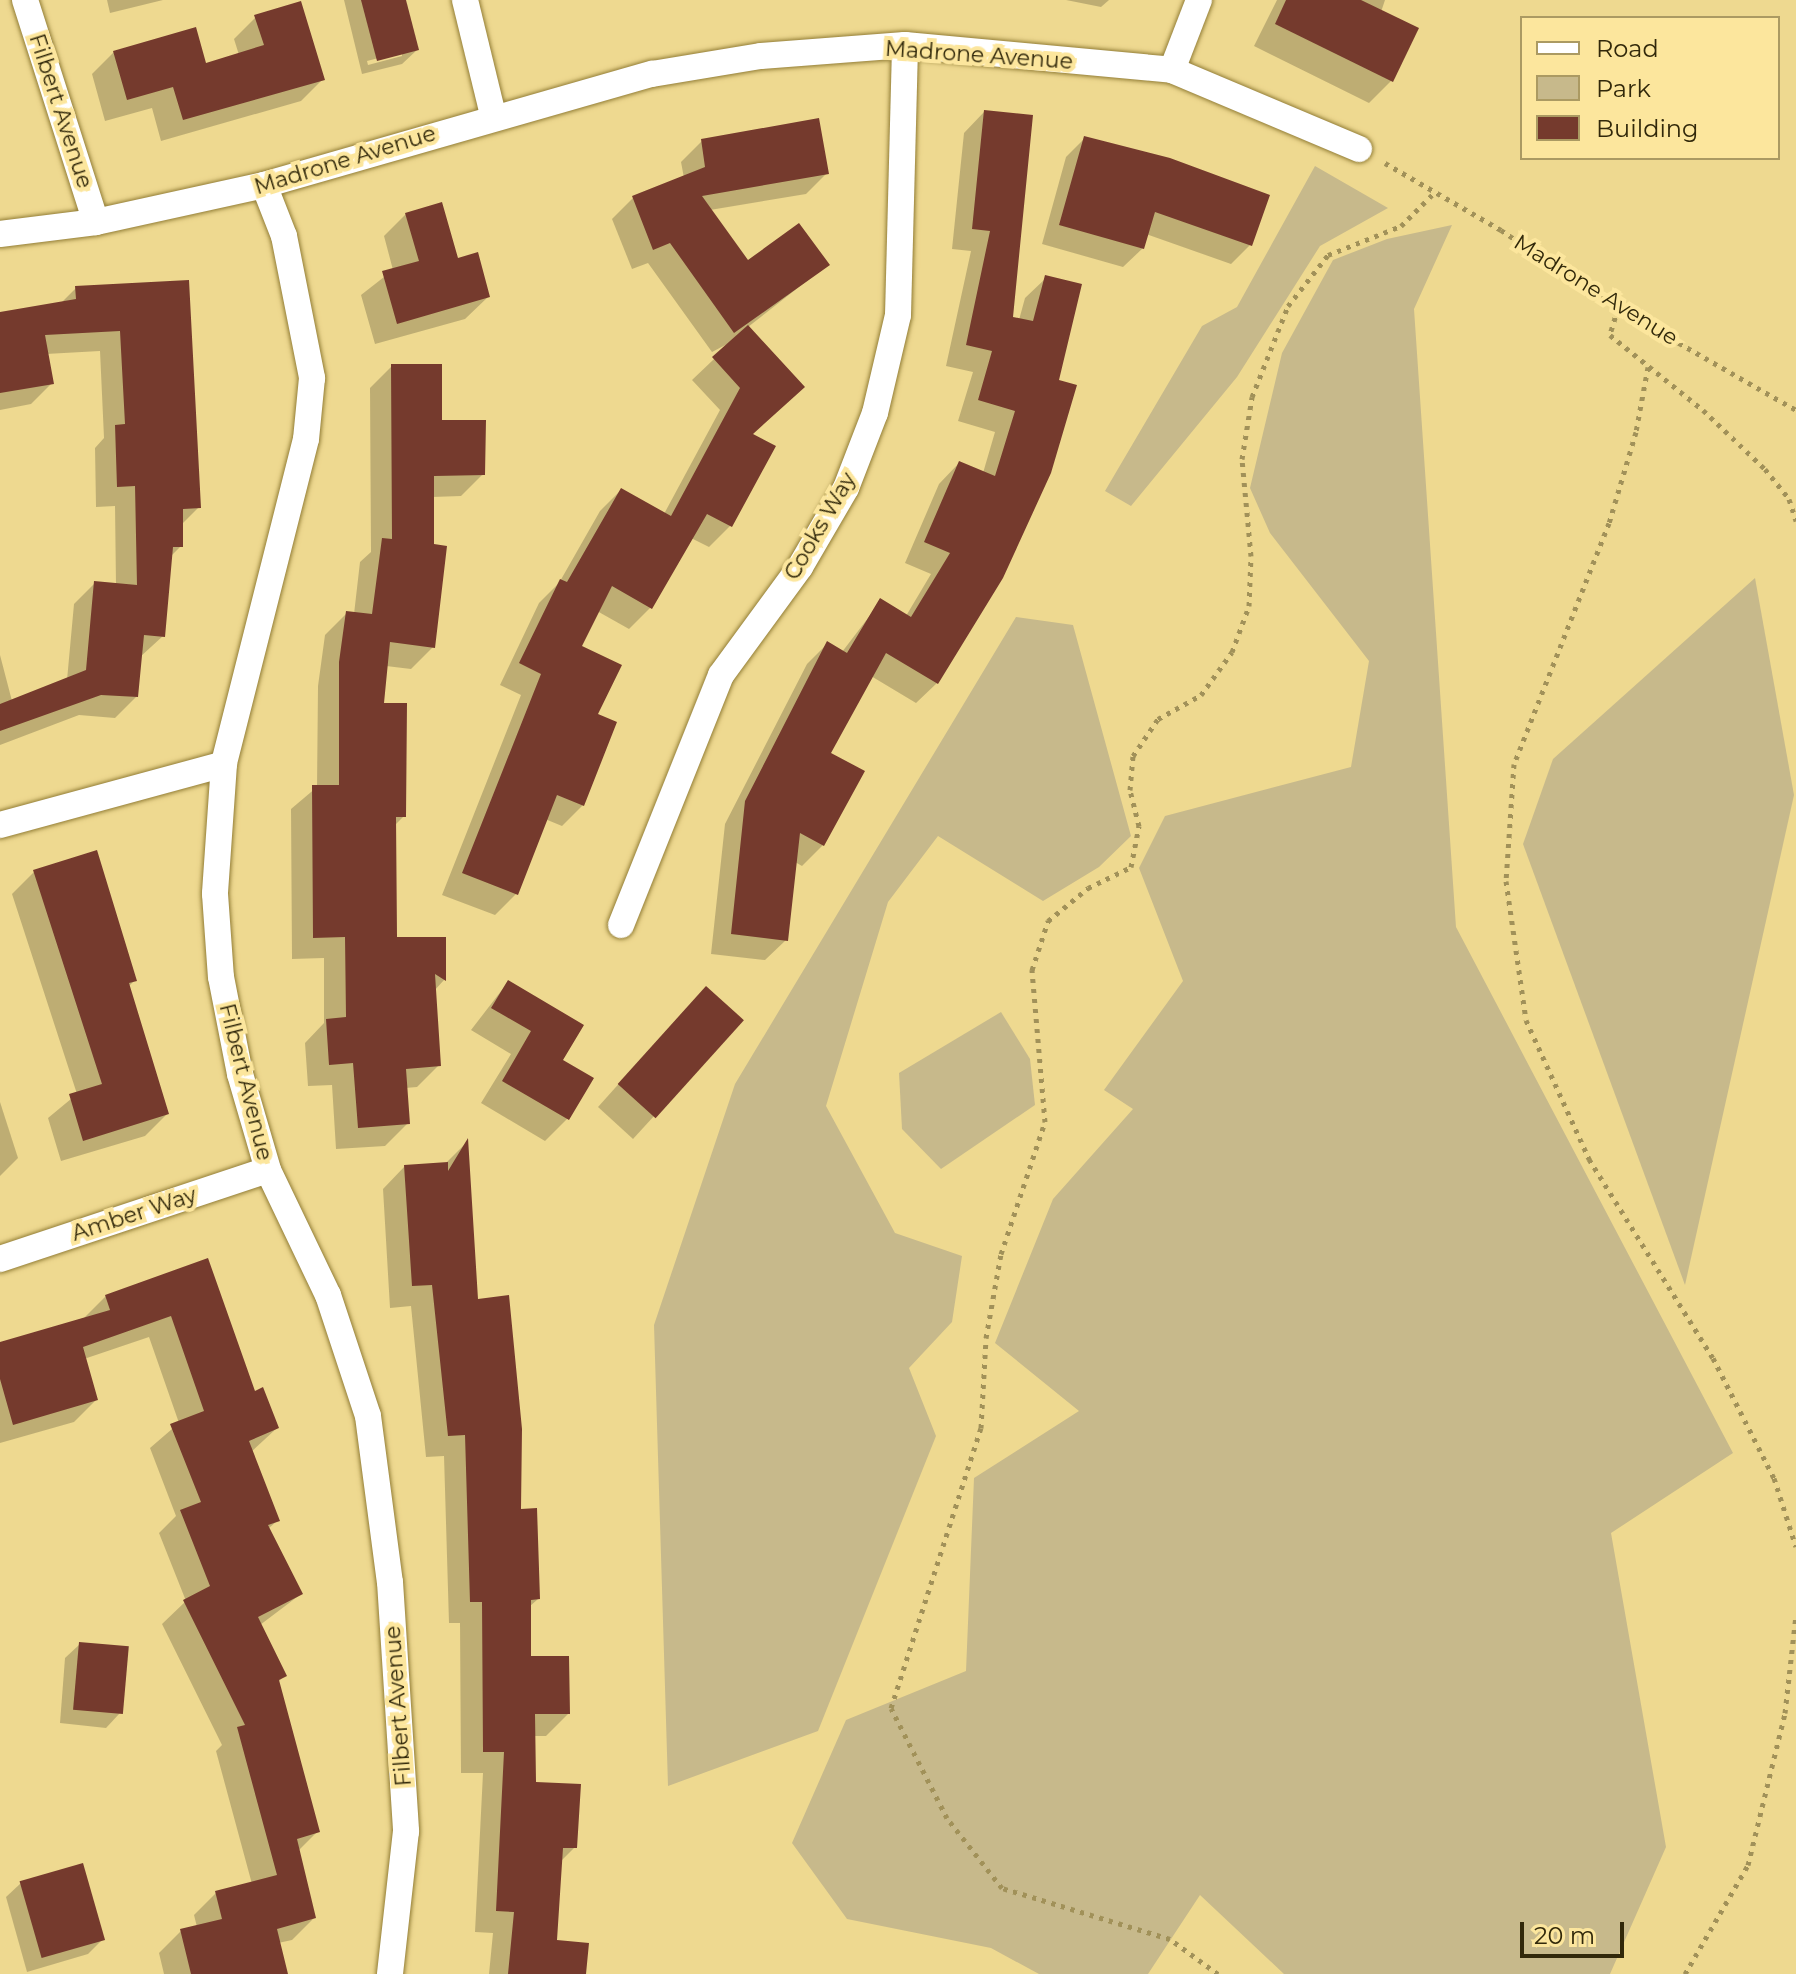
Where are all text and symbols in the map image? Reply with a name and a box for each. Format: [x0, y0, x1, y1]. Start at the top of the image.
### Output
legend [1520, 16, 1780, 160]
street label: Filbert Avenue [24, 30, 98, 192]
text: Road [1596, 34, 1659, 63]
street label: Madrone Avenue [884, 35, 1074, 75]
text: Park [1596, 74, 1651, 103]
text: Building [1596, 114, 1699, 143]
street label: Madrone Avenue [251, 120, 439, 200]
street label: Madrone Avenue [1509, 229, 1683, 351]
street label: Cooks Way [779, 468, 861, 584]
street label: Filbert Avenue [214, 1001, 278, 1163]
street label: Amber Way [68, 1181, 200, 1247]
street label: Filbert Avenue [379, 1625, 417, 1787]
scale bar [1524, 1906, 1628, 1956]
text: 20 m [1534, 1921, 1595, 1950]

